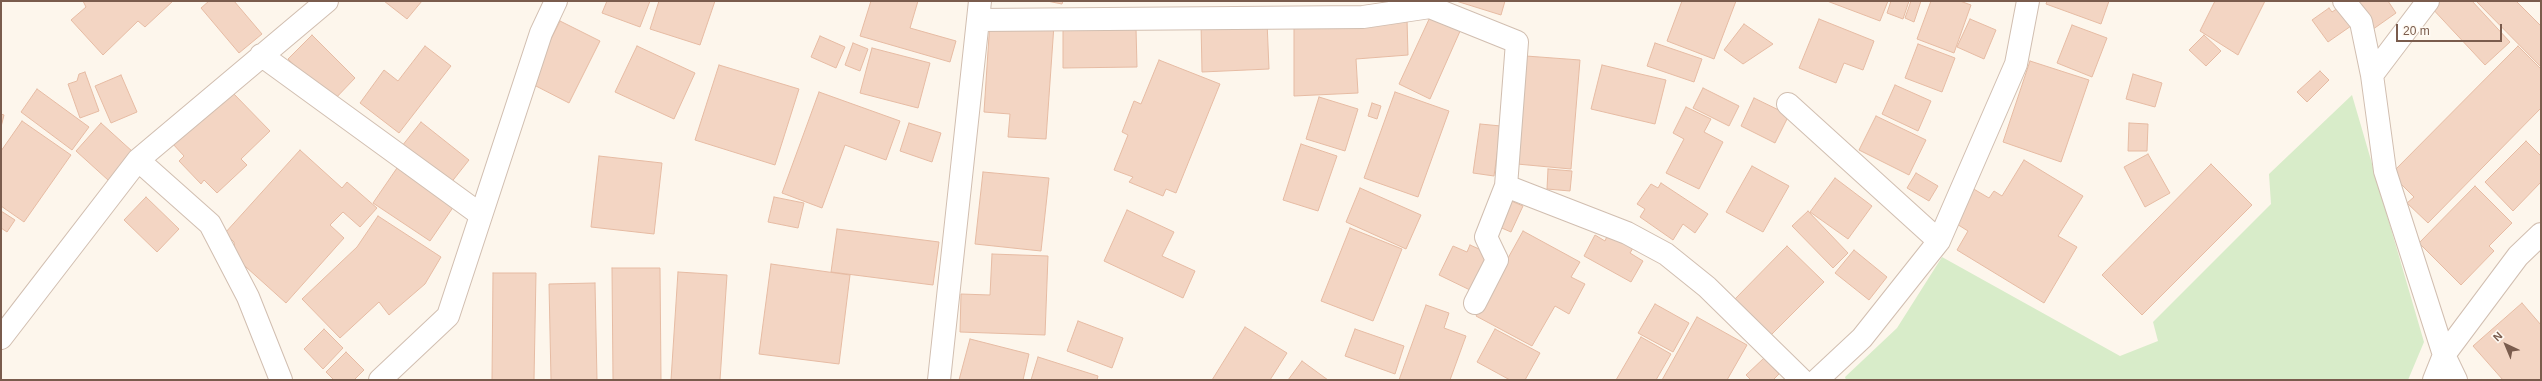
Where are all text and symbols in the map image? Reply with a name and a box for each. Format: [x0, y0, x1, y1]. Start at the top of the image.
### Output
scale bar [2398, 16, 2504, 42]
text: 20 m [2403, 24, 2430, 38]
north arrow [2486, 325, 2526, 365]
text: N [2491, 329, 2505, 343]

